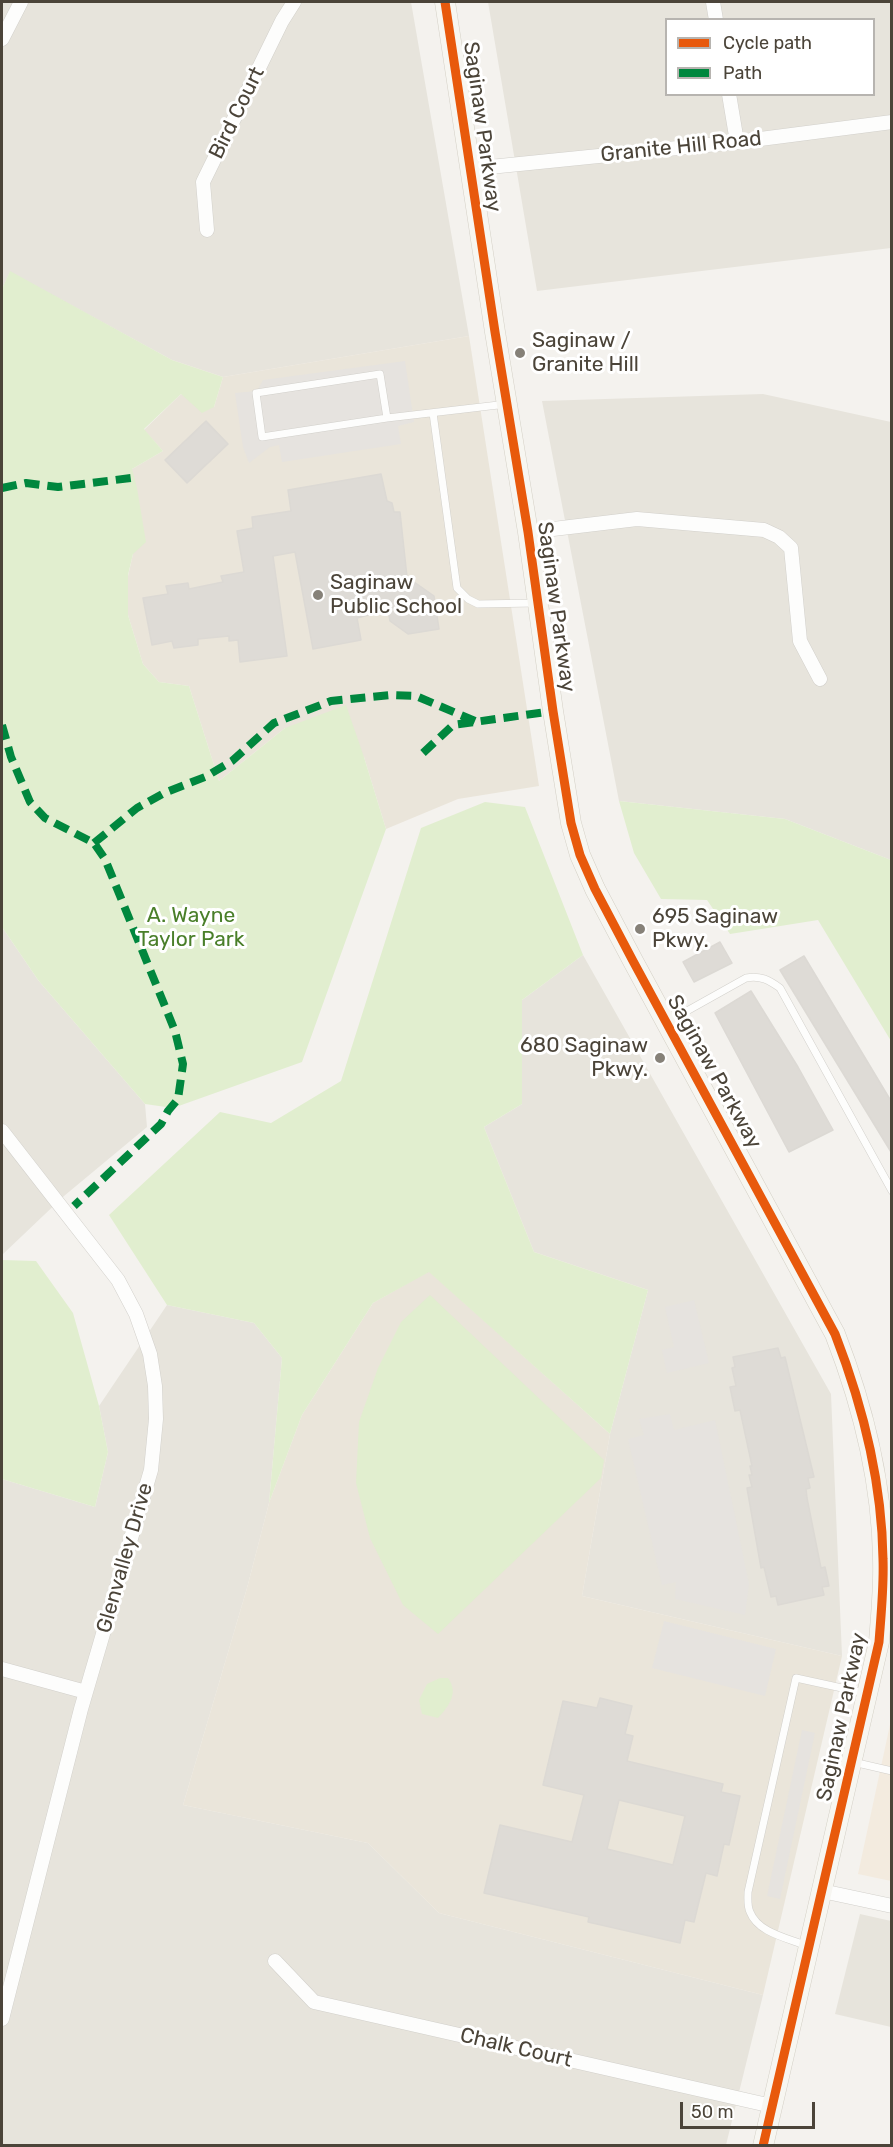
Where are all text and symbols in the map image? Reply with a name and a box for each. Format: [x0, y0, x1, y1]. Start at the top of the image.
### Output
legend [665, 18, 875, 96]
text: Cycle path [723, 32, 812, 54]
street label: Saginaw Parkway [458, 40, 506, 214]
text: Path [723, 62, 762, 84]
street label: Bird Court [204, 63, 270, 163]
street label: Granite Hill Road [599, 126, 763, 168]
place label: Saginaw / Granite Hill [532, 328, 639, 378]
marker: Saginaw / Granite Hill [513, 346, 527, 360]
street label: Saginaw Parkway [532, 520, 580, 694]
place label: Saginaw Public School [330, 570, 462, 620]
marker: Saginaw Public School [311, 588, 325, 602]
park label: A. Wayne Taylor Park [137, 903, 245, 953]
place label: 695 Saginaw Pkwy. [652, 904, 778, 954]
marker: 695 Saginaw Pkwy. [633, 922, 647, 936]
street label: Saginaw Parkway [661, 991, 767, 1153]
place label: 680 Saginaw Pkwy. [520, 1033, 648, 1083]
marker: 680 Saginaw Pkwy. [653, 1051, 667, 1065]
street label: Glenvalley Drive [91, 1480, 159, 1636]
street label: Saginaw Parkway [812, 1630, 872, 1804]
street label: Chalk Court [457, 2023, 575, 2073]
scale bar [683, 2090, 818, 2128]
text: 50 m [691, 2101, 734, 2123]

